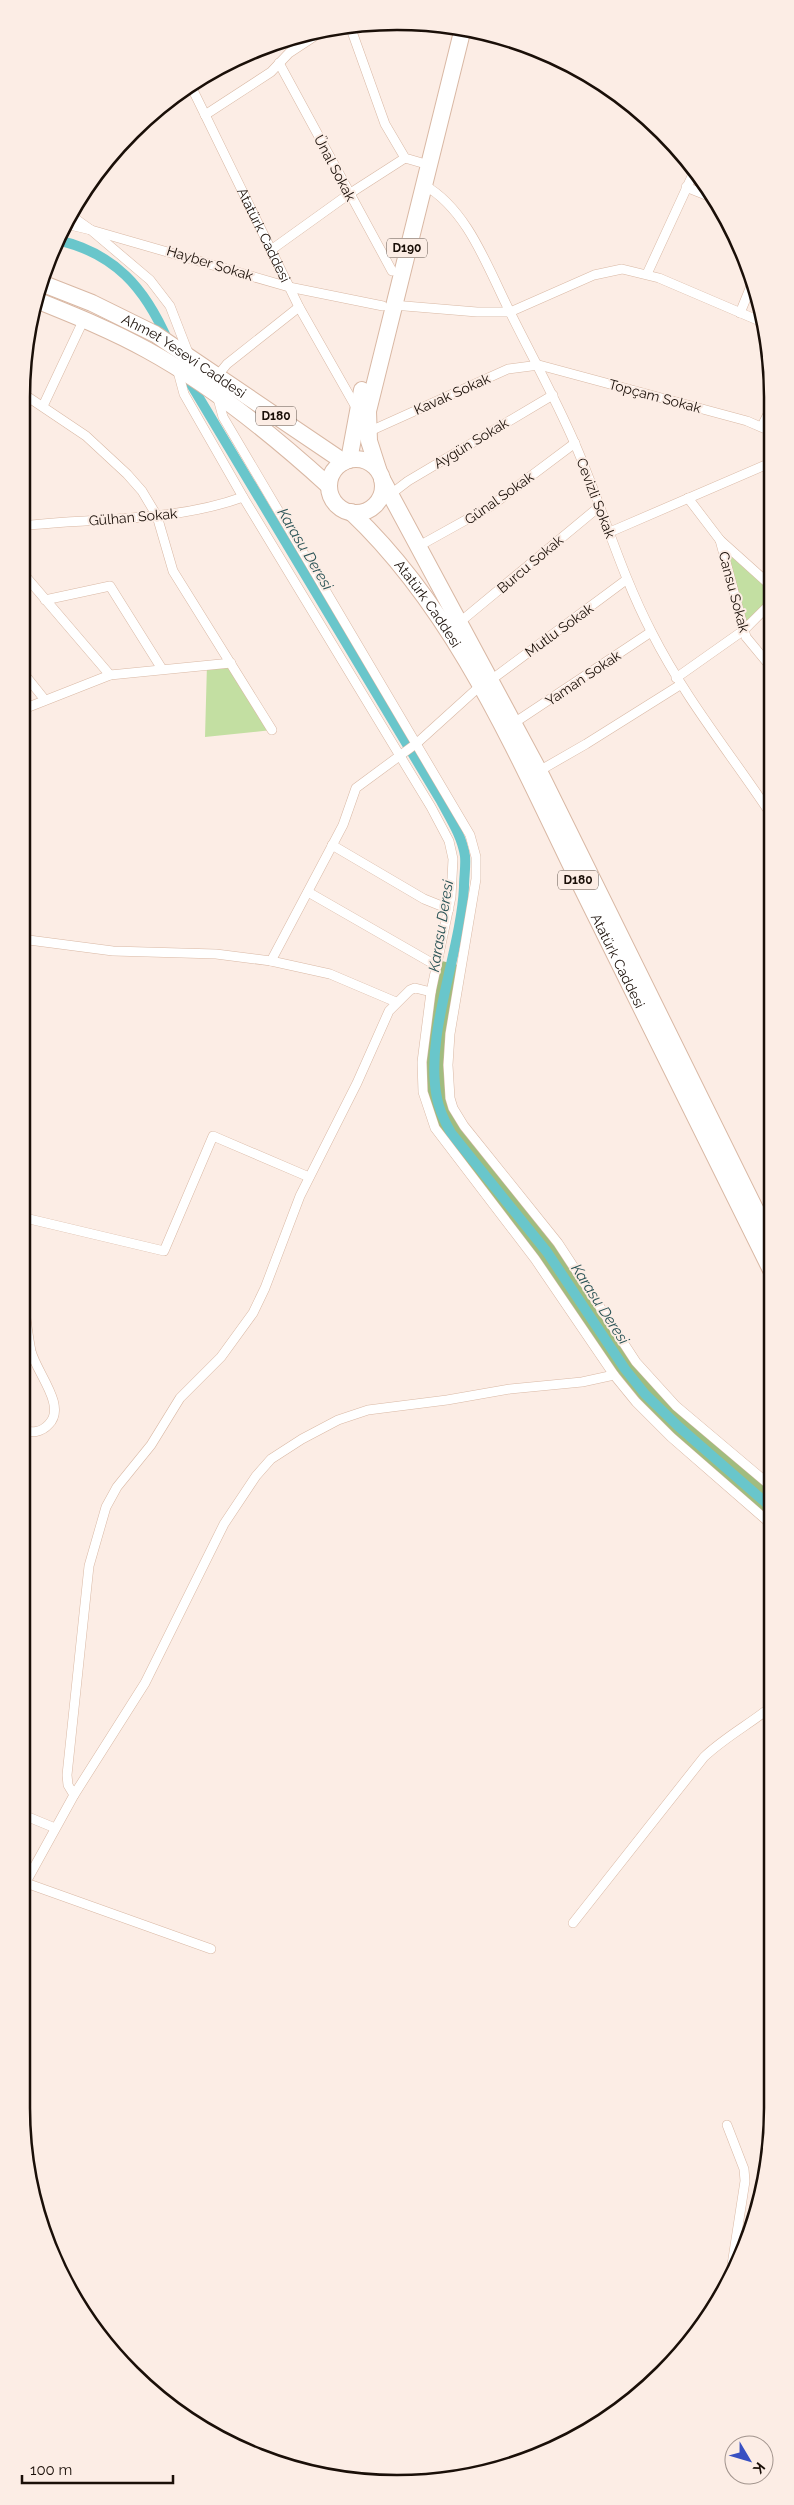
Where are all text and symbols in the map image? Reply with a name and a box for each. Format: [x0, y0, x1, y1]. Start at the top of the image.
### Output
street label: Ünal Sokak [311, 131, 361, 204]
street label: Atatürk Caddesi [234, 185, 294, 285]
road number: D190 [387, 238, 427, 258]
street label: Hayber Sokak [165, 242, 256, 284]
street label: Ahmet Yesevi Caddesi [119, 311, 249, 401]
street label: Kavak Sokak [411, 370, 493, 418]
street label: Topçam Sokak [607, 376, 703, 416]
road number: D180 [256, 406, 296, 426]
street label: Aygün Sokak [431, 414, 512, 472]
street label: Cevizli Sokak [573, 456, 619, 541]
street label: Günal Sokak [461, 468, 537, 528]
street label: Gülhan Sokak [88, 505, 179, 529]
water label: Karasu Deresi [273, 505, 337, 594]
street label: Burcu Sokak [494, 531, 567, 596]
street label: Cansu Sokak [715, 550, 753, 635]
street label: Atatürk Caddesi [392, 557, 464, 650]
street label: Mutlu Sokak [522, 600, 597, 660]
street label: Yaman Sokak [542, 647, 624, 709]
road number: D180 [558, 870, 598, 890]
water label: Karasu Deresi [425, 878, 457, 973]
street label: Atatürk Caddesi [588, 911, 648, 1011]
water label: Karasu Deresi [567, 1260, 633, 1348]
north arrow [724, 2435, 774, 2485]
scale bar [22, 2452, 174, 2484]
text: K [750, 2459, 768, 2477]
text: 100 m [30, 2461, 72, 2479]

